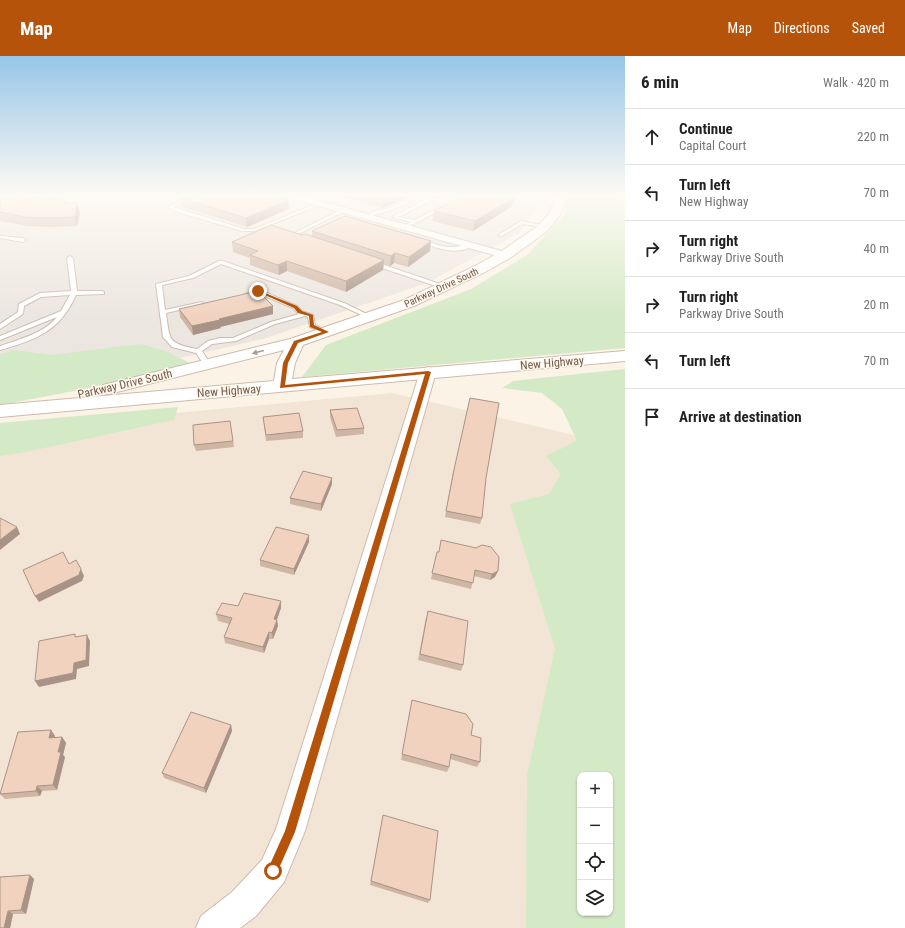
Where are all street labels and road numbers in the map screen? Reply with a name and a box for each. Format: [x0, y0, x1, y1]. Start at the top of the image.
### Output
street label: Parkway Drive South [402, 265, 480, 309]
street label: New Highway [520, 353, 584, 373]
street label: Parkway Drive South [76, 366, 174, 402]
street label: New Highway [197, 382, 261, 400]

